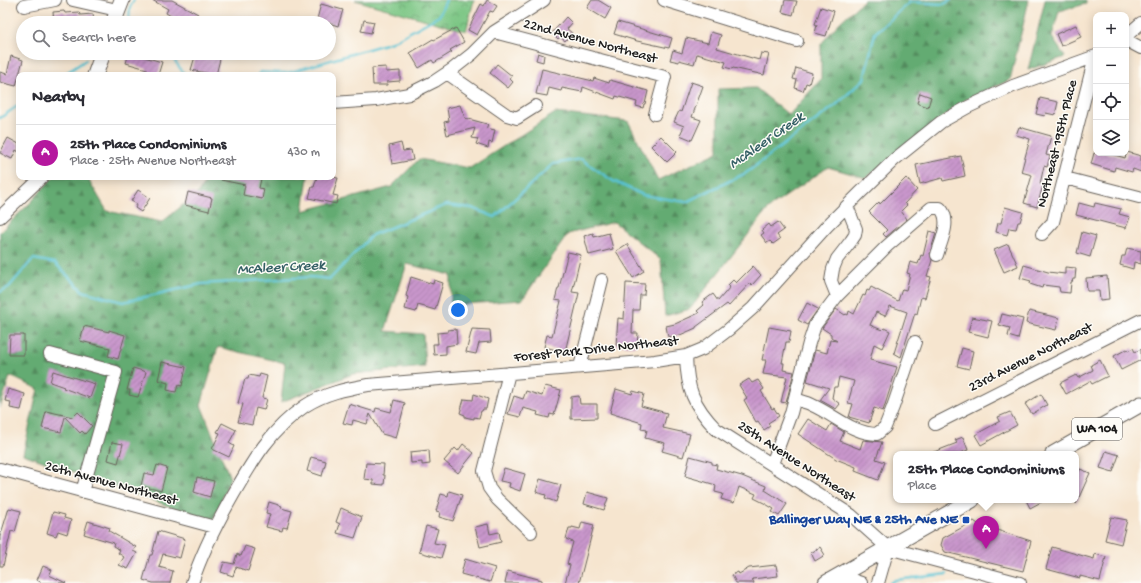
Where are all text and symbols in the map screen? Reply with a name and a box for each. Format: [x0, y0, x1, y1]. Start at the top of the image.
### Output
map controls [1093, 12, 1129, 156]
button: + [1093, 12, 1129, 48]
search box [16, 16, 336, 60]
street label: 22nd Avenue Northeast [521, 16, 660, 68]
icon: search [30, 27, 52, 49]
text: Search here [62, 29, 136, 47]
button: − [1093, 48, 1129, 84]
street label: Northeast 195th Place [1034, 78, 1082, 210]
button: locate [1093, 84, 1129, 120]
text: Nearby [32, 88, 85, 108]
water label: McAleer Creek [726, 108, 809, 174]
button: layers [1093, 120, 1129, 156]
text: 25th Place Condominiums [70, 136, 226, 154]
text: A [41, 145, 49, 160]
text: 430 m [287, 145, 320, 160]
text: Place · 25th Avenue Northeast [70, 154, 236, 169]
water label: McAleer Creek [237, 257, 327, 279]
your location [448, 300, 468, 320]
street label: 23rd Avenue Northeast [966, 319, 1097, 397]
street label: Forest Park Drive Northeast [512, 333, 680, 367]
street label: 25th Avenue Northeast [734, 418, 859, 507]
road number: WA 104 [1072, 418, 1122, 440]
popup [893, 451, 1079, 503]
street label: 26th Avenue Northeast [43, 458, 180, 510]
text: 25th Place Condominiums [908, 461, 1064, 479]
text: Place [908, 479, 936, 494]
place label: Ballinger Way NE & 25th Ave NE [768, 512, 959, 529]
marker: Ballinger Way NE & 25th Ave NE [961, 515, 971, 525]
pin: A [973, 516, 999, 549]

